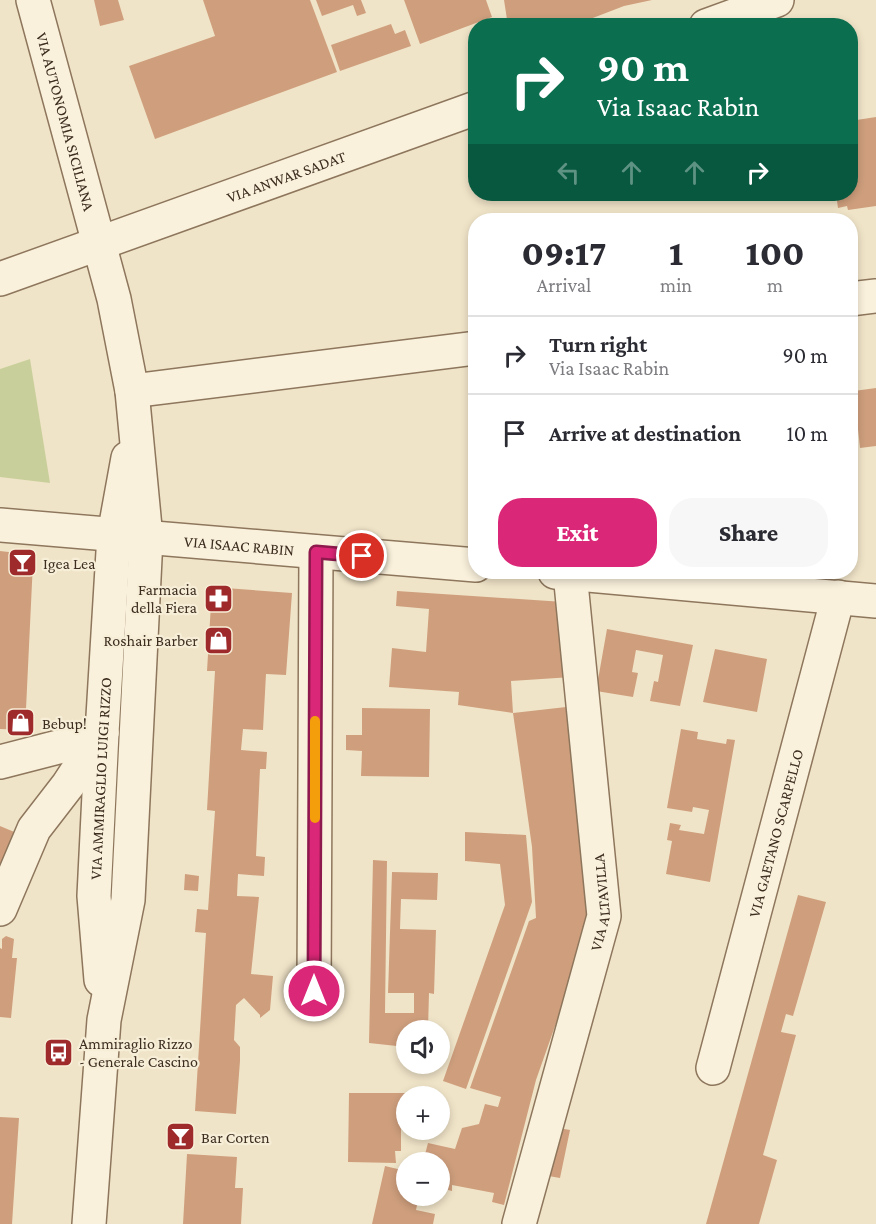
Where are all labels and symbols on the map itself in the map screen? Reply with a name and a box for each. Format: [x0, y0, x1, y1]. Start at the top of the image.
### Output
street label: VIA AUTONOMIA SICILIANA [33, 31, 98, 214]
street label: VIA ANWAR SADAT [225, 147, 348, 206]
pin [336, 530, 387, 581]
street label: VIA ISAAC RABIN [183, 532, 295, 559]
bar icon: Igea Lea [6, 547, 38, 579]
place label: Igea Lea [43, 555, 96, 573]
place label: Farmacia della Fiera [131, 581, 198, 616]
pharmacy icon: Farmacia della Fiera [202, 582, 234, 614]
shop icon: Roshair Barber [203, 624, 235, 656]
place label: Roshair Barber [104, 632, 198, 649]
street label: VIA AMMIRAGLIO LUIGI RIZZO [87, 677, 114, 880]
shop icon: Bebup! [5, 707, 37, 739]
place label: Bebup! [42, 715, 87, 733]
street label: VIA GAETANO SCARPELLO [745, 747, 806, 919]
street label: VIA ALTAVILLA [587, 852, 613, 953]
position arrow [282, 959, 346, 1023]
place label: Ammiraglio Rizzo - Generale Cascino [79, 1035, 198, 1070]
bus stop icon: Ammiraglio Rizzo - Generale Cascino [42, 1036, 74, 1068]
bar icon: Bar Corten [164, 1121, 196, 1153]
place label: Bar Corten [201, 1129, 270, 1146]

